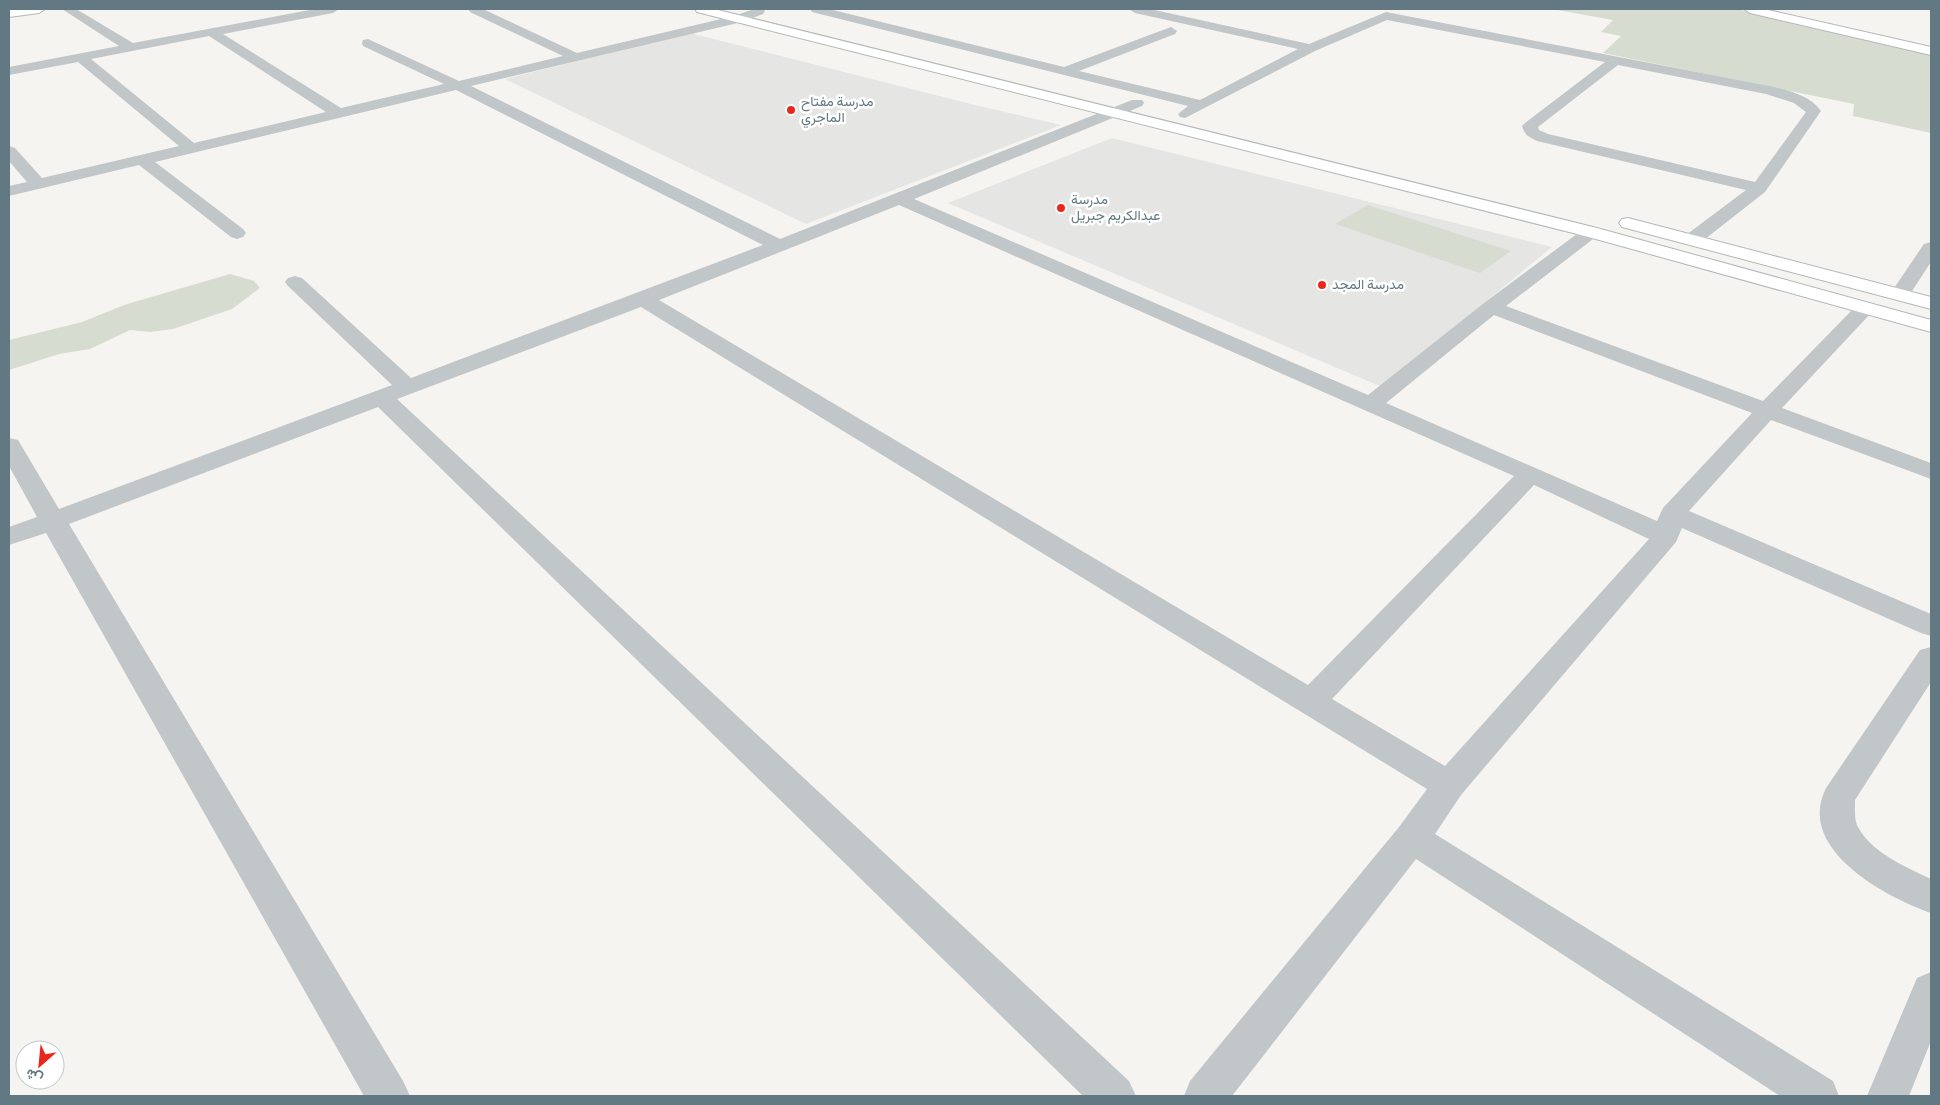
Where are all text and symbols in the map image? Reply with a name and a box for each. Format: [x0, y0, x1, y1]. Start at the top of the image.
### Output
place label: مدرسة مفتاح الماجري [801, 92, 874, 129]
marker: مدرسة مفتاح الماجري [785, 104, 797, 116]
place label: مدرسة عبدالكريم جبريل [1071, 190, 1160, 226]
marker: مدرسة عبدالكريم جبريل [1055, 202, 1067, 214]
place label: مدرسة المجد [1332, 275, 1404, 295]
marker: مدرسة المجد [1316, 279, 1328, 291]
north arrow [15, 1040, 65, 1090]
text: ش [22, 1063, 47, 1088]

